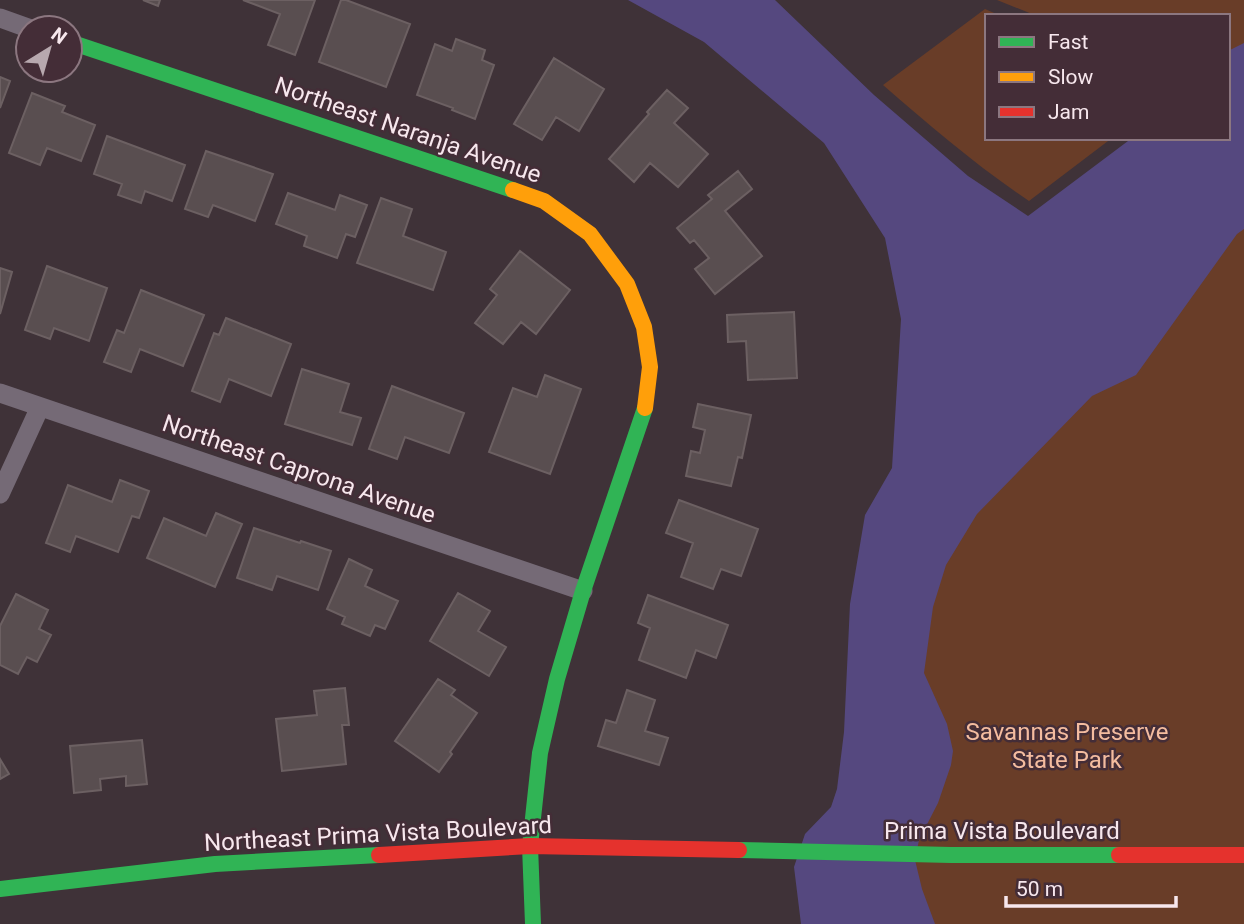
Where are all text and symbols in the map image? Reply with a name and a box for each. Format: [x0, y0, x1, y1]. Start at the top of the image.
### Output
north arrow [14, 14, 84, 84]
legend [985, 14, 1230, 140]
text: N [47, 23, 71, 49]
text: Fast [1048, 30, 1089, 54]
text: Slow [1048, 65, 1094, 89]
street label: Northeast Naranja Avenue [271, 71, 545, 189]
text: Jam [1048, 100, 1089, 124]
street label: Northeast Caprona Avenue [159, 409, 439, 529]
park label: Savannas Preserve State Park [966, 718, 1168, 774]
street label: Northeast Prima Vista Boulevard [203, 811, 553, 857]
street label: Prima Vista Boulevard [884, 817, 1120, 845]
scale bar [1006, 864, 1176, 908]
text: 50 m [1016, 877, 1063, 901]

